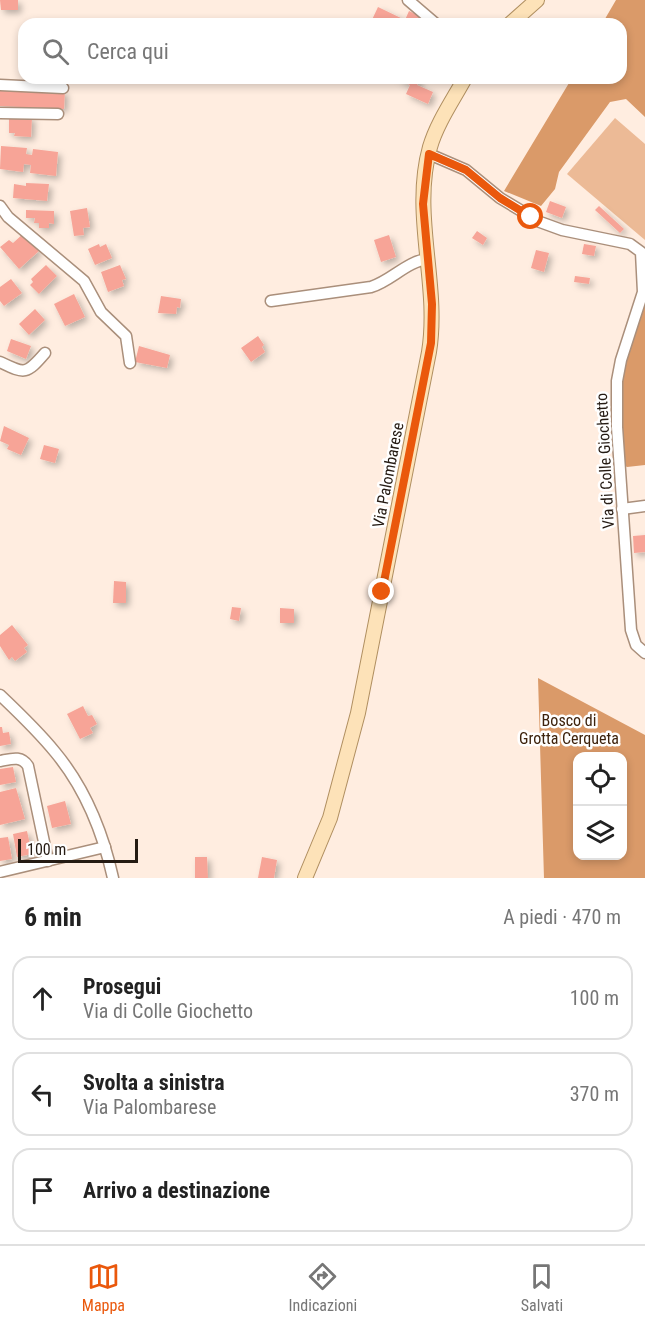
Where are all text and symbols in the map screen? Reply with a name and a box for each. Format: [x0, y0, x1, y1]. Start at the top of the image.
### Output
search box [18, 18, 627, 84]
icon: search [39, 35, 72, 68]
text: Cerca qui [87, 39, 169, 64]
route start [517, 203, 543, 229]
street label: Via di Colle Giochetto [592, 393, 618, 529]
street label: Via Palombarese [368, 421, 408, 529]
route end [368, 578, 394, 604]
park label: Bosco di Grotta Cerqueta [519, 711, 619, 748]
map controls [573, 752, 627, 860]
button: locate [573, 752, 627, 806]
button: layers [573, 806, 627, 860]
scale bar [18, 836, 138, 864]
text: 100 m [27, 840, 66, 859]
text: 6 min [24, 902, 82, 932]
text: A piedi · 470 m [503, 905, 621, 929]
text: Prosegui [83, 974, 161, 999]
icon: ahead [26, 982, 59, 1015]
text: 100 m [570, 986, 619, 1010]
text: Via di Colle Giochetto [83, 999, 253, 1023]
text: Svolta a sinistra [83, 1070, 225, 1095]
icon: left [26, 1078, 59, 1111]
text: 370 m [570, 1082, 619, 1106]
text: Via Palombarese [83, 1095, 216, 1119]
icon: arrive [26, 1174, 59, 1207]
text: Arrivo a destinazione [83, 1178, 270, 1203]
tab: Mappa [82, 1260, 125, 1315]
tab: Indicazioni [289, 1260, 357, 1315]
tab: Salvati [521, 1260, 563, 1315]

